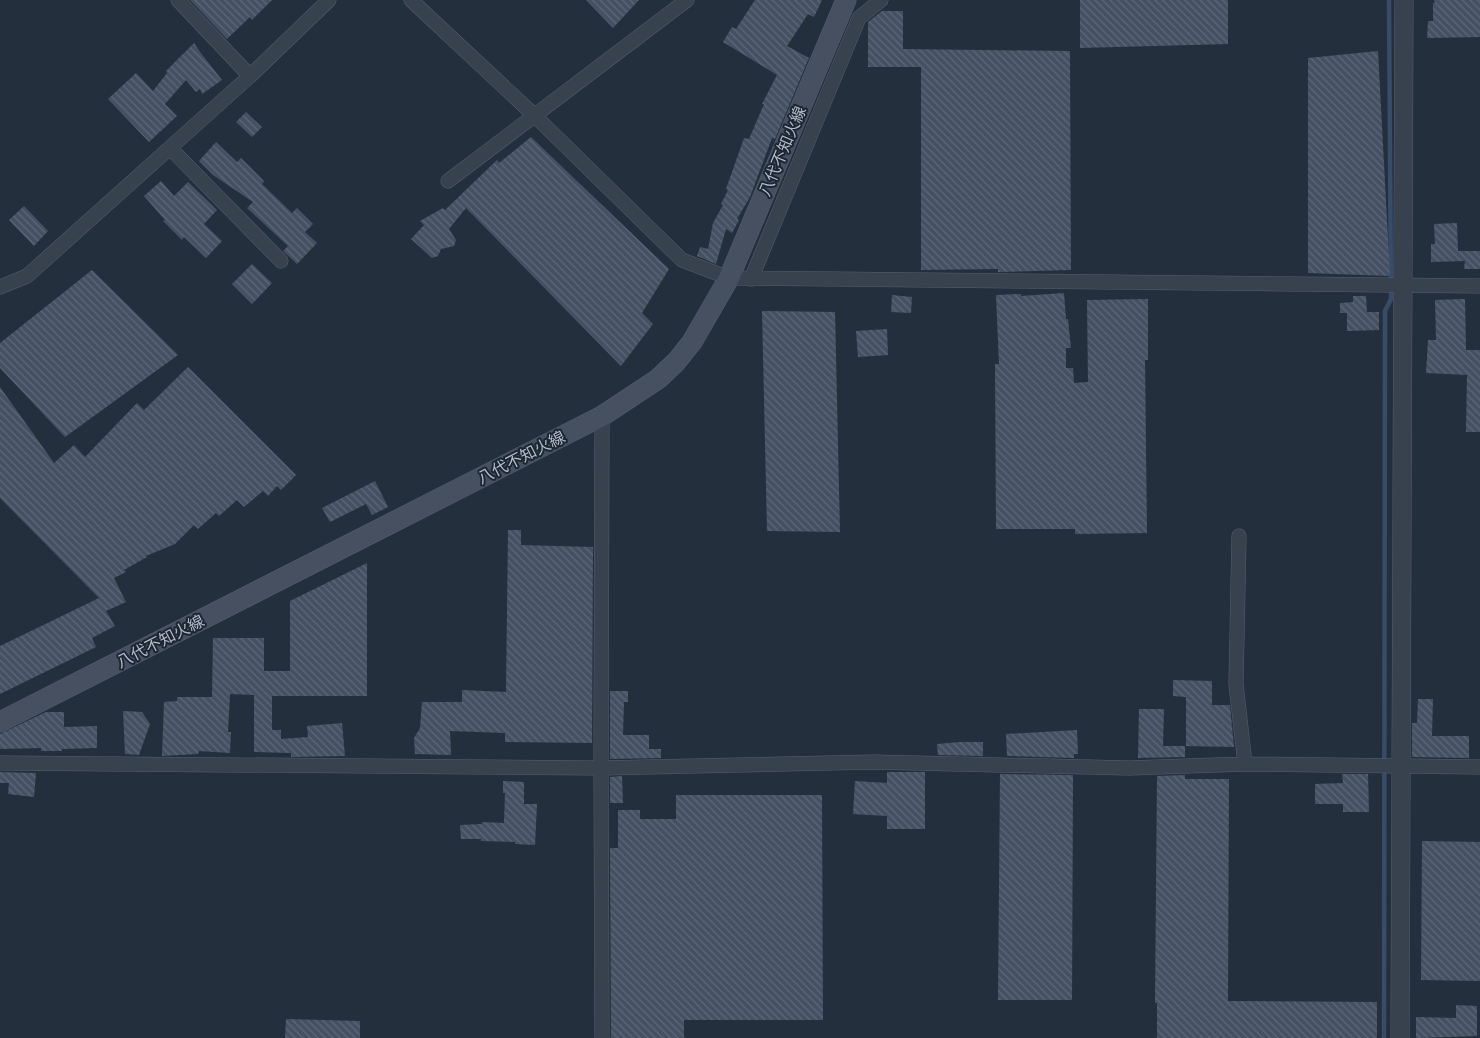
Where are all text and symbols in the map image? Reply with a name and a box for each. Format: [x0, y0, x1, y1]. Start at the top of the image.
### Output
street label: 八代不知火線 [753, 103, 812, 200]
street label: 八代不知火線 [473, 425, 569, 489]
street label: 八代不知火線 [112, 609, 208, 673]

